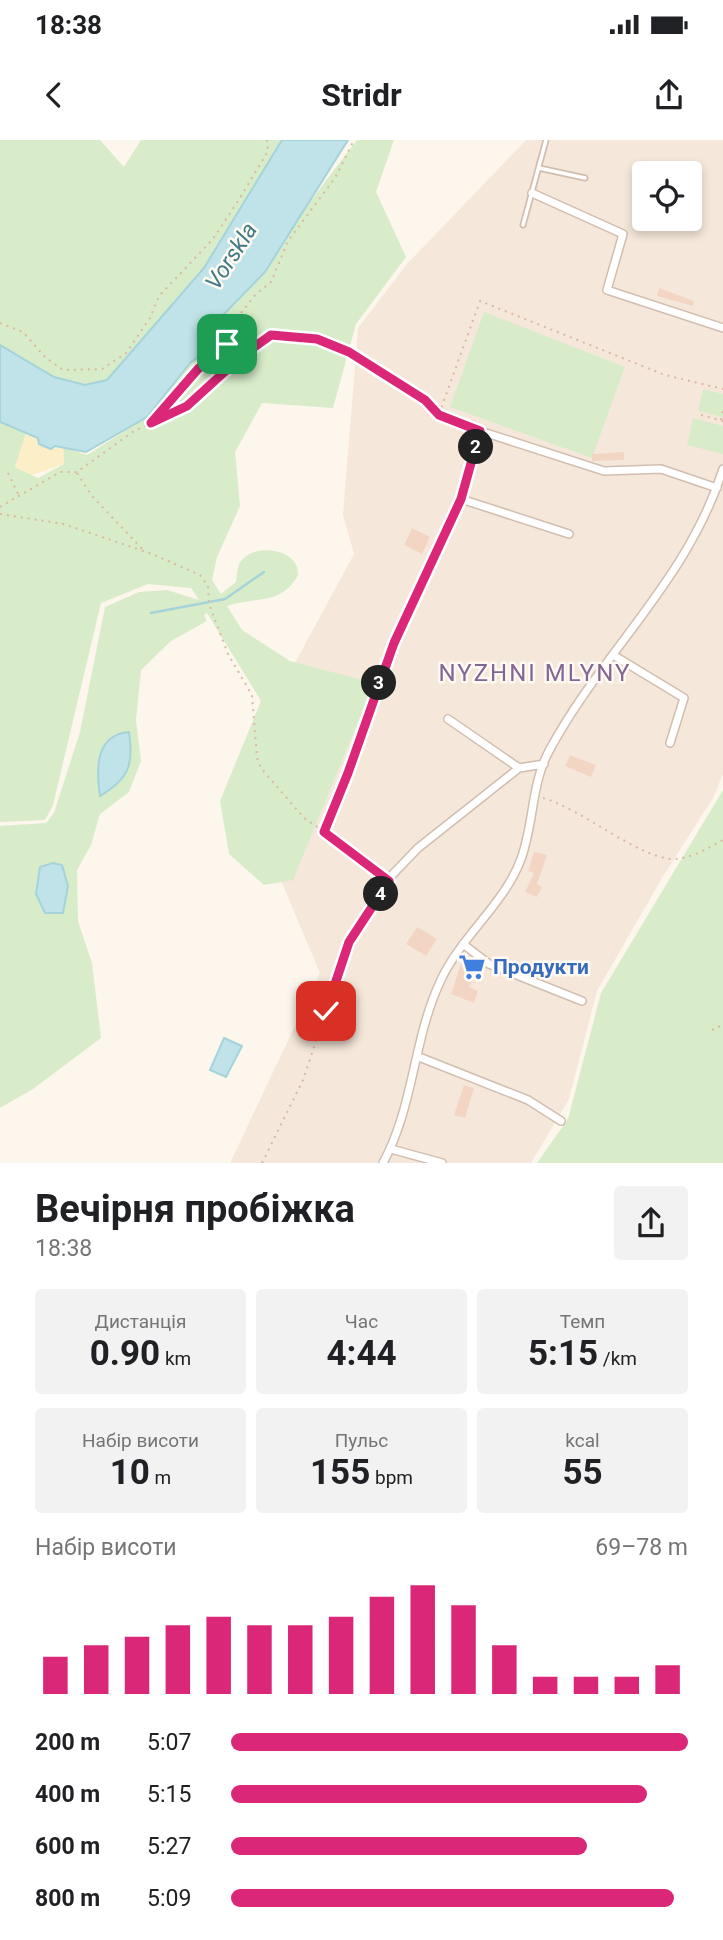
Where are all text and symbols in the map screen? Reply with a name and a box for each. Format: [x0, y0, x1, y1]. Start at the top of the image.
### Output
text: 18:38 [35, 10, 102, 40]
icon: back [35, 76, 73, 114]
text: Stridr [321, 76, 402, 114]
icon: share [650, 76, 688, 114]
map controls [632, 161, 702, 231]
button: locate [632, 161, 702, 231]
water label: Vorskla [200, 218, 263, 295]
pin [197, 314, 257, 374]
icon: arrive [208, 325, 246, 363]
pin: 2 [458, 430, 494, 464]
text: 2 [470, 435, 481, 458]
district label: NYZHNI MLYNY [438, 659, 632, 687]
pin: 3 [362, 666, 396, 700]
text: 3 [373, 671, 384, 694]
pin: 4 [364, 876, 398, 912]
text: 4 [375, 882, 386, 905]
supermarket icon: Продукти [457, 952, 487, 982]
place label: Продукти [493, 955, 589, 979]
pin [296, 981, 356, 1041]
icon: check [307, 992, 345, 1030]
button: share [614, 1186, 688, 1260]
text: Вечірня пробіжка [35, 1187, 355, 1231]
text: 18:38 [35, 1235, 92, 1262]
text: Дистанція [95, 1310, 186, 1333]
text: Час [345, 1310, 378, 1333]
text: Темп [560, 1310, 605, 1333]
text: 0.90 [90, 1333, 160, 1374]
text: 4:44 [326, 1333, 397, 1374]
text: 5:15 [528, 1333, 598, 1374]
text: km [160, 1347, 191, 1370]
text: /km [598, 1347, 637, 1370]
text: Набір висоти [82, 1429, 199, 1452]
text: Пульс [335, 1429, 388, 1452]
text: kcal [565, 1429, 600, 1452]
text: 10 [110, 1452, 150, 1493]
text: 155 [310, 1452, 370, 1493]
text: 55 [562, 1452, 603, 1493]
text: m [150, 1466, 171, 1489]
text: bpm [370, 1466, 413, 1489]
text: Набір висоти [35, 1534, 177, 1561]
text: 69–78 m [595, 1534, 688, 1561]
text: 200 m [35, 1729, 100, 1756]
text: 5:07 [147, 1729, 191, 1756]
text: 400 m [35, 1781, 100, 1808]
text: 5:15 [147, 1781, 191, 1808]
text: 600 m [35, 1833, 100, 1860]
text: 5:27 [147, 1833, 191, 1860]
text: 800 m [35, 1885, 100, 1912]
text: 5:09 [147, 1885, 191, 1912]

